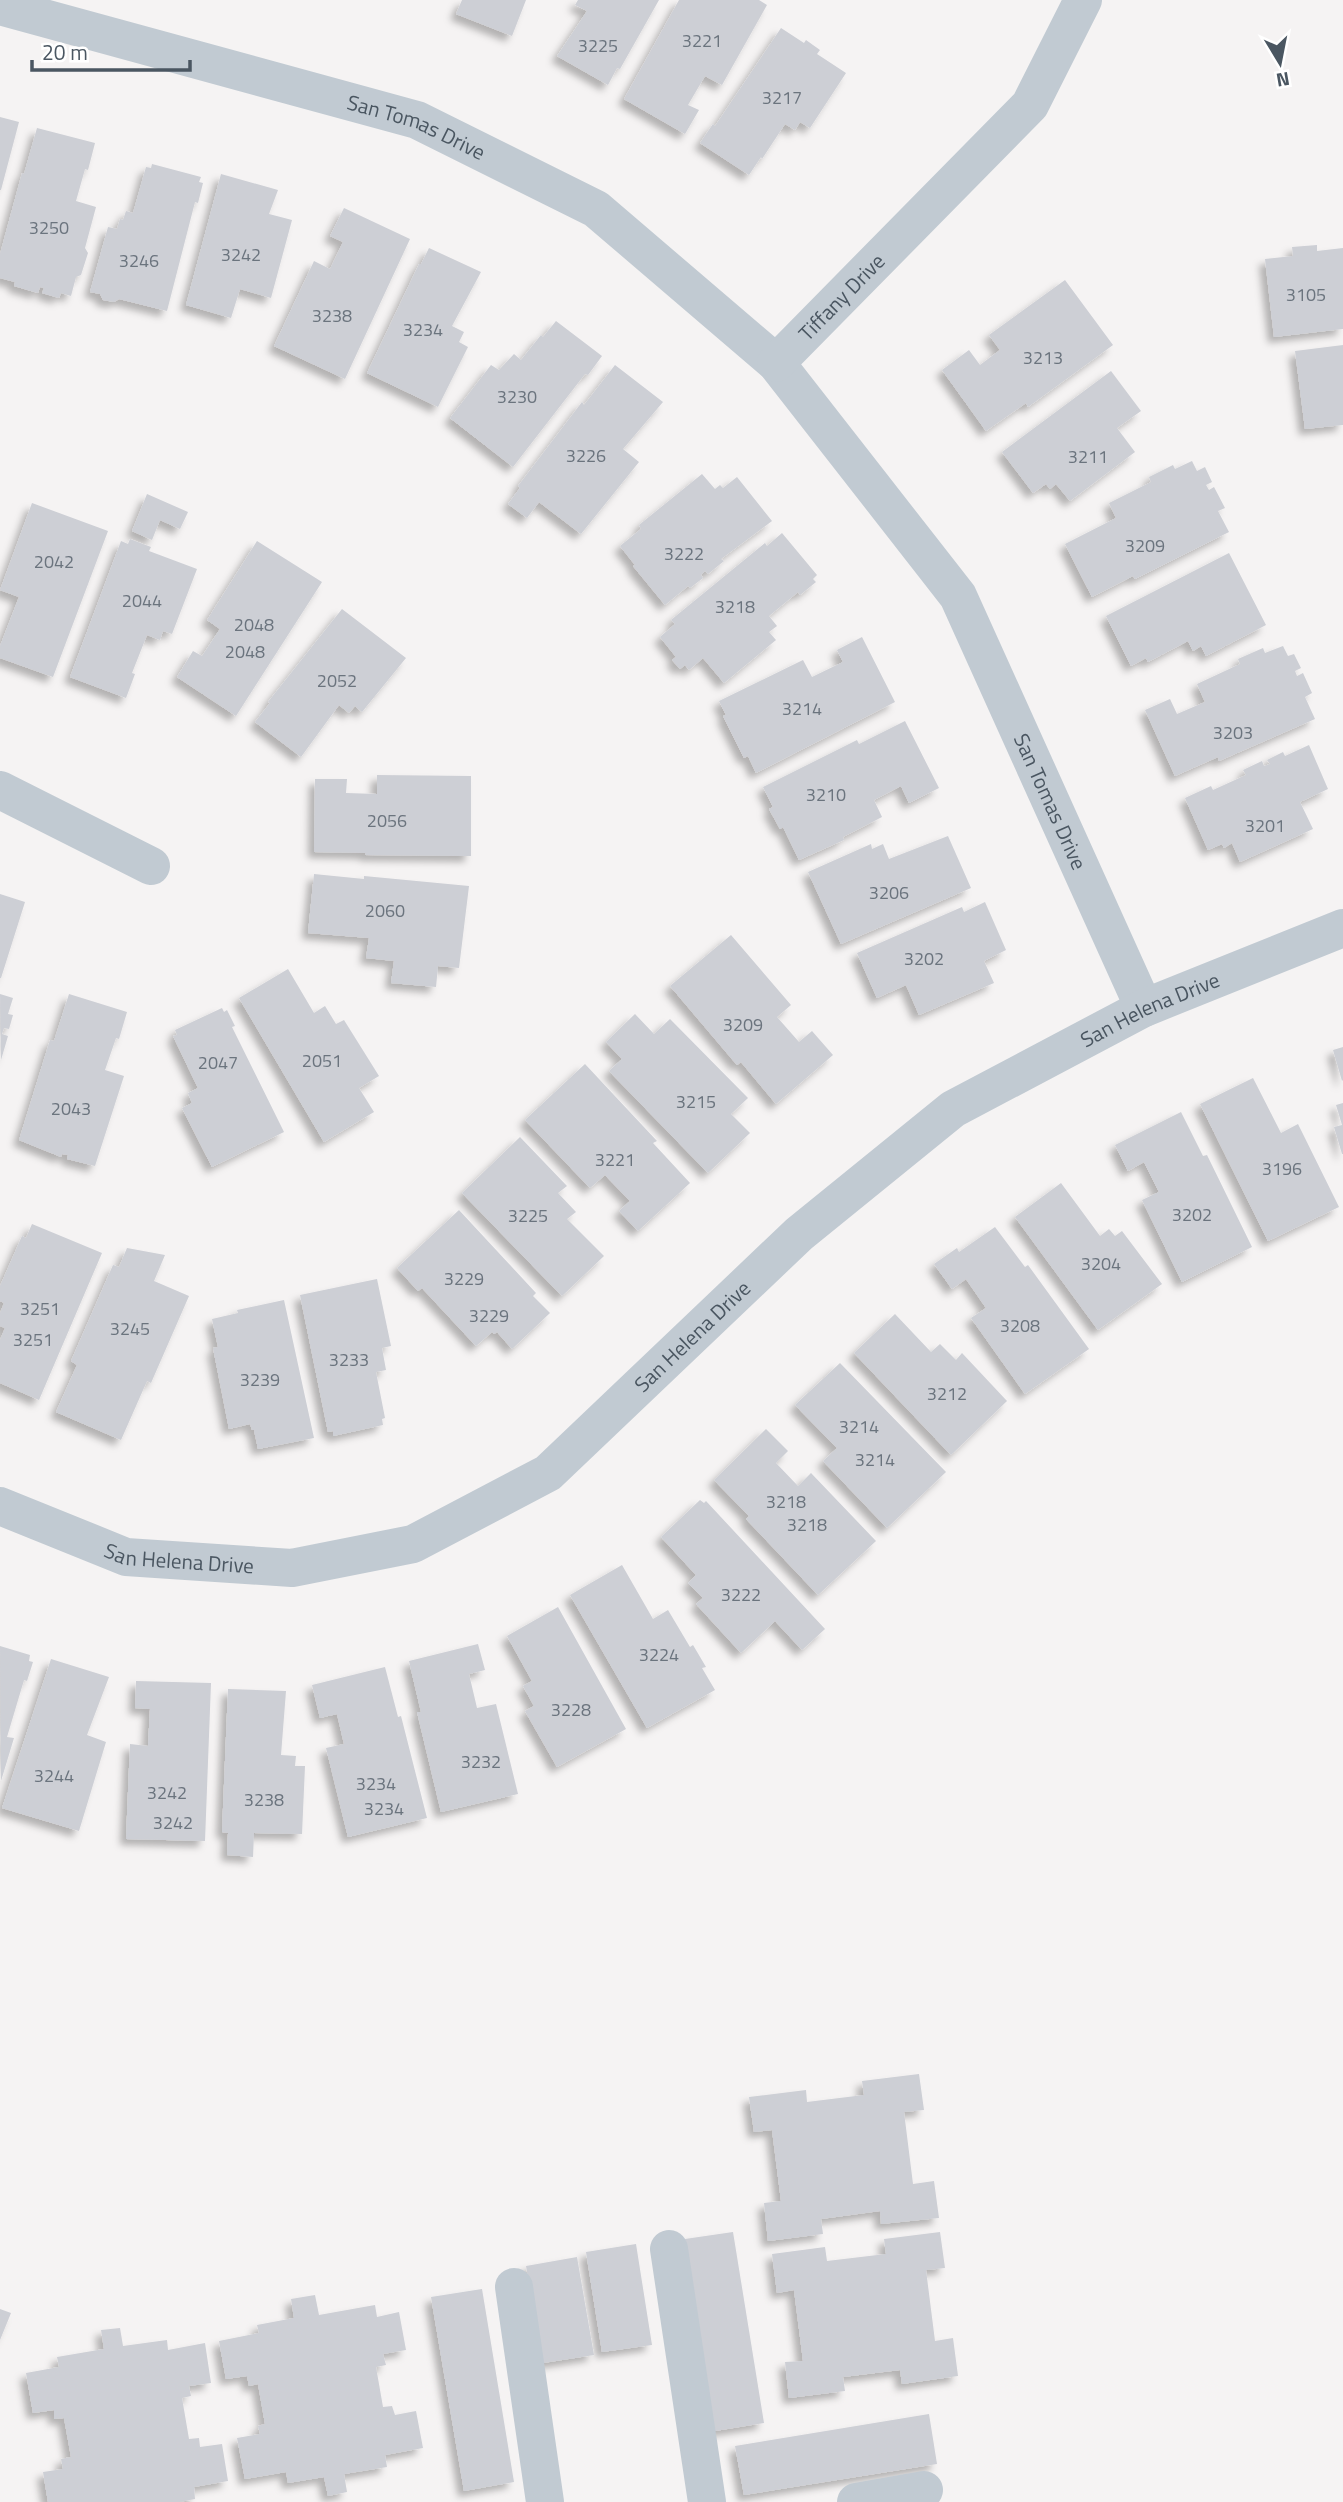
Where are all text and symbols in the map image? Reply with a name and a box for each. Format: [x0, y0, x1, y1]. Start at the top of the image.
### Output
house number: 3221 [682, 27, 722, 54]
scale bar [32, 28, 189, 72]
north arrow [1245, 28, 1315, 98]
house number: 3225 [578, 32, 618, 59]
text: 20 m [42, 36, 88, 68]
text: N [1274, 65, 1292, 96]
house number: 3217 [762, 84, 802, 111]
street label: San Tomas Drive [344, 86, 491, 168]
house number: 3250 [29, 214, 69, 241]
house number: 3242 [221, 241, 261, 268]
street label: Tiffany Drive [791, 246, 892, 348]
house number: 3246 [119, 247, 159, 274]
house number: 3105 [1286, 281, 1326, 308]
house number: 3238 [312, 302, 352, 329]
house number: 3234 [403, 316, 443, 343]
house number: 3213 [1023, 344, 1063, 371]
house number: 3230 [497, 383, 537, 410]
house number: 3226 [566, 442, 606, 469]
house number: 3211 [1068, 443, 1108, 470]
house number: 3209 [1125, 532, 1165, 559]
house number: 3222 [664, 540, 704, 567]
house number: 2042 [34, 548, 74, 575]
house number: 2044 [122, 587, 162, 614]
house number: 3218 [715, 593, 755, 620]
house number: 2048 [234, 611, 274, 638]
house number: 2048 [225, 638, 265, 665]
house number: 2052 [317, 667, 357, 694]
house number: 3214 [782, 695, 822, 722]
house number: 3203 [1213, 719, 1253, 746]
street label: San Tomas Drive [1006, 728, 1095, 875]
house number: 3210 [806, 781, 846, 808]
house number: 2056 [367, 807, 407, 834]
house number: 3201 [1245, 812, 1285, 839]
house number: 3206 [869, 879, 909, 906]
house number: 2060 [365, 897, 405, 924]
house number: 3202 [904, 945, 944, 972]
street label: San Helena Drive [1074, 963, 1224, 1055]
house number: 3209 [723, 1011, 763, 1038]
house number: 2051 [302, 1047, 342, 1074]
house number: 2047 [198, 1049, 238, 1076]
house number: 3215 [676, 1088, 716, 1115]
house number: 2043 [51, 1095, 91, 1122]
house number: 3221 [595, 1146, 635, 1173]
house number: 3196 [1262, 1155, 1302, 1182]
house number: 3202 [1172, 1201, 1212, 1228]
house number: 3225 [508, 1202, 548, 1229]
house number: 3204 [1081, 1250, 1121, 1277]
house number: 3229 [444, 1265, 484, 1292]
street label: San Helena Drive [626, 1272, 757, 1399]
house number: 3251 [20, 1295, 60, 1322]
house number: 3229 [469, 1302, 509, 1329]
house number: 3208 [1000, 1312, 1040, 1339]
house number: 3245 [110, 1315, 150, 1342]
house number: 3251 [13, 1326, 53, 1353]
house number: 3233 [329, 1346, 369, 1373]
house number: 3239 [240, 1366, 280, 1393]
house number: 3212 [927, 1380, 967, 1407]
house number: 3214 [839, 1413, 879, 1440]
house number: 3214 [855, 1446, 895, 1473]
house number: 3218 [766, 1488, 806, 1515]
house number: 3218 [787, 1511, 827, 1538]
street label: San Helena Drive [99, 1534, 255, 1581]
house number: 3222 [721, 1581, 761, 1608]
house number: 3224 [639, 1641, 679, 1668]
house number: 3228 [551, 1696, 591, 1723]
house number: 3232 [461, 1748, 501, 1775]
house number: 3244 [34, 1762, 74, 1789]
house number: 3234 [356, 1770, 396, 1797]
house number: 3242 [147, 1779, 187, 1806]
house number: 3238 [244, 1786, 284, 1813]
house number: 3234 [364, 1795, 404, 1822]
house number: 3242 [153, 1809, 193, 1836]

